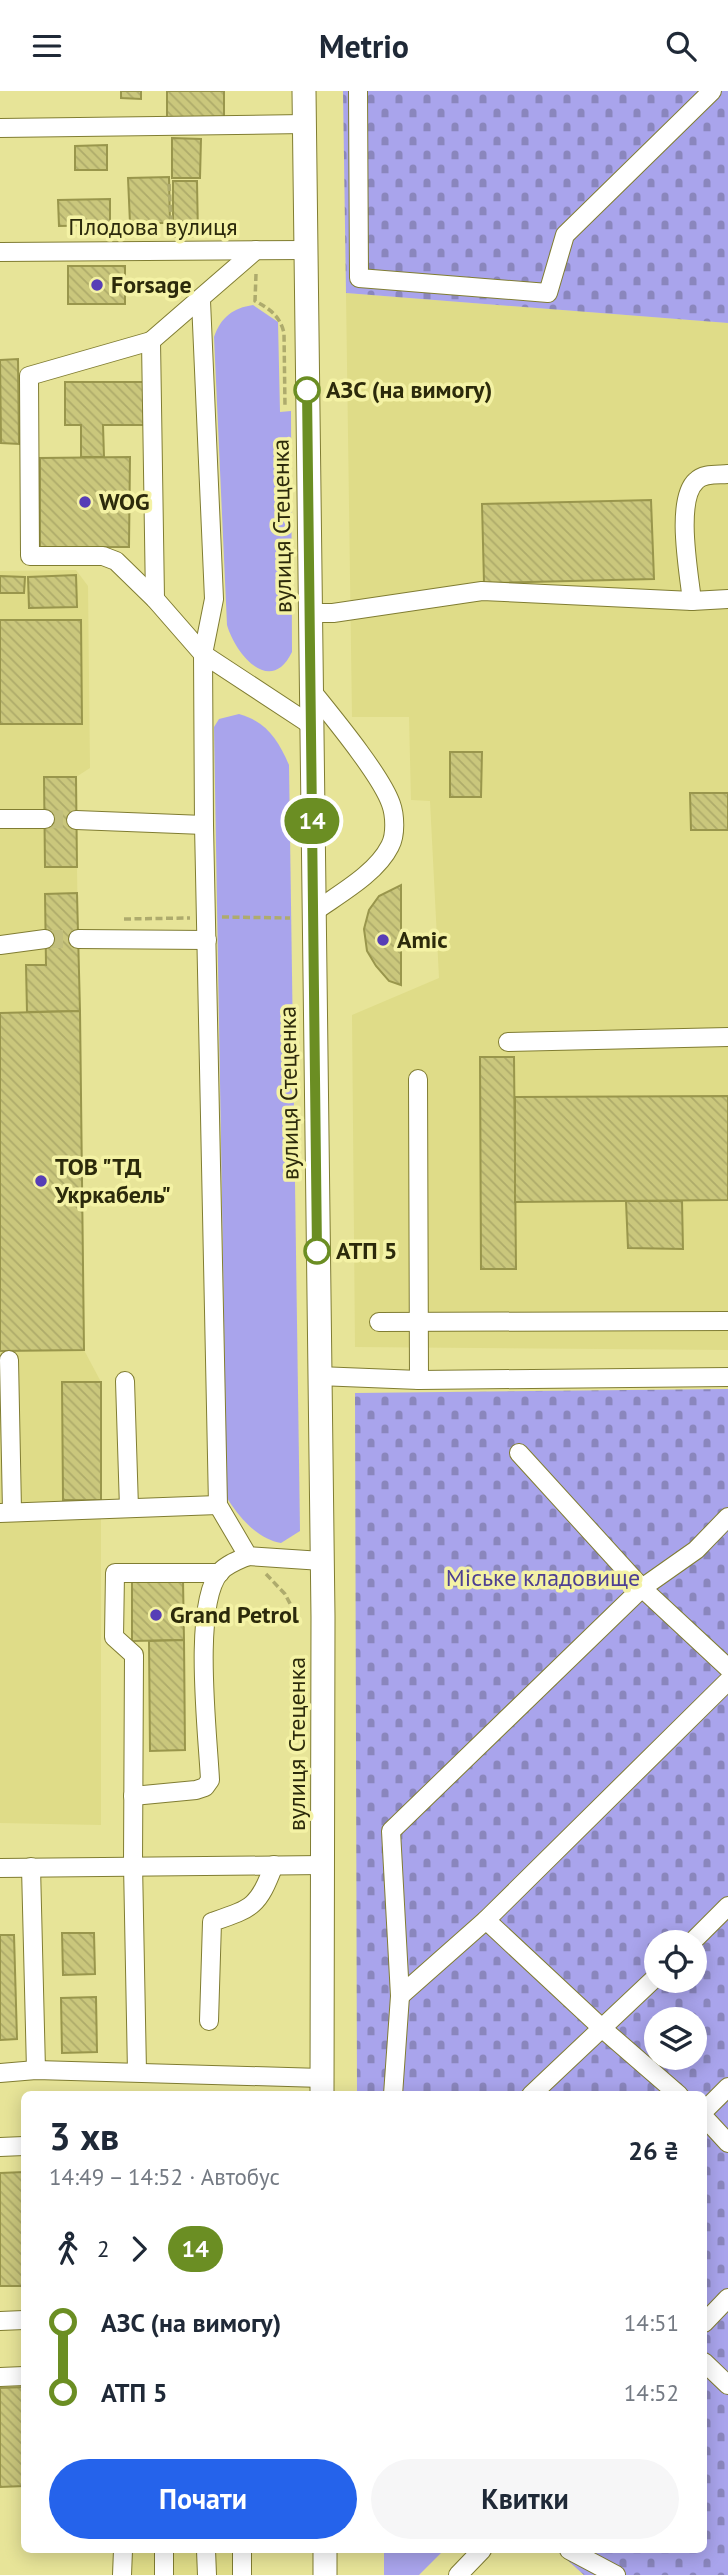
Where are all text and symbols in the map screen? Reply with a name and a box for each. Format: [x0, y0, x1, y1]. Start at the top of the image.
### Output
text: Metrio [319, 25, 409, 67]
icon: menu [28, 27, 66, 65]
icon: search [662, 27, 700, 65]
street label: Плодова вулиця [68, 211, 238, 242]
place label: Forsage [111, 269, 192, 300]
marker: Forsage [89, 277, 105, 293]
place label: АЗС (на вимогу) [326, 374, 492, 405]
marker: АЗС (на вимогу) [294, 377, 320, 403]
street label: вулиця Стеценка [264, 439, 299, 613]
place label: WOG [99, 486, 150, 517]
marker: WOG [77, 494, 93, 510]
line badge: 14 [280, 798, 344, 844]
text: 14 [298, 805, 326, 836]
place label: Amic [397, 924, 448, 955]
marker: Amic [375, 932, 391, 948]
street label: вулиця Стеценка [271, 1006, 306, 1180]
place label: ТОВ "ТД Укркабель" [54, 1151, 171, 1210]
marker: ТОВ "ТД Укркабель" [33, 1173, 49, 1189]
place label: АТП 5 [336, 1235, 397, 1266]
marker: АТП 5 [304, 1238, 330, 1264]
park label: Міське кладовище [446, 1562, 640, 1593]
place label: Grand Petrol [170, 1599, 300, 1630]
marker: Grand Petrol [148, 1607, 164, 1623]
street label: вулиця Стеценка [281, 1657, 312, 1831]
map controls [644, 1930, 707, 2070]
button: locate [644, 1930, 707, 1993]
button: layers [644, 2007, 707, 2070]
text: 3 хв [49, 2111, 119, 2160]
text: 26 ₴ [628, 2134, 679, 2167]
text: 14:49 – 14:52 · Автобус [49, 2162, 280, 2191]
icon: walk [49, 2230, 87, 2268]
icon: forward [120, 2230, 158, 2268]
text: 14 [182, 2233, 209, 2264]
text: 2 [97, 2234, 110, 2263]
text: АЗС (на вимогу) [101, 2306, 281, 2339]
text: 14:51 [624, 2308, 679, 2337]
text: АТП 5 [101, 2376, 167, 2409]
text: 14:52 [624, 2378, 679, 2407]
button: Почати [49, 2459, 357, 2539]
button: Квитки [371, 2459, 679, 2539]

